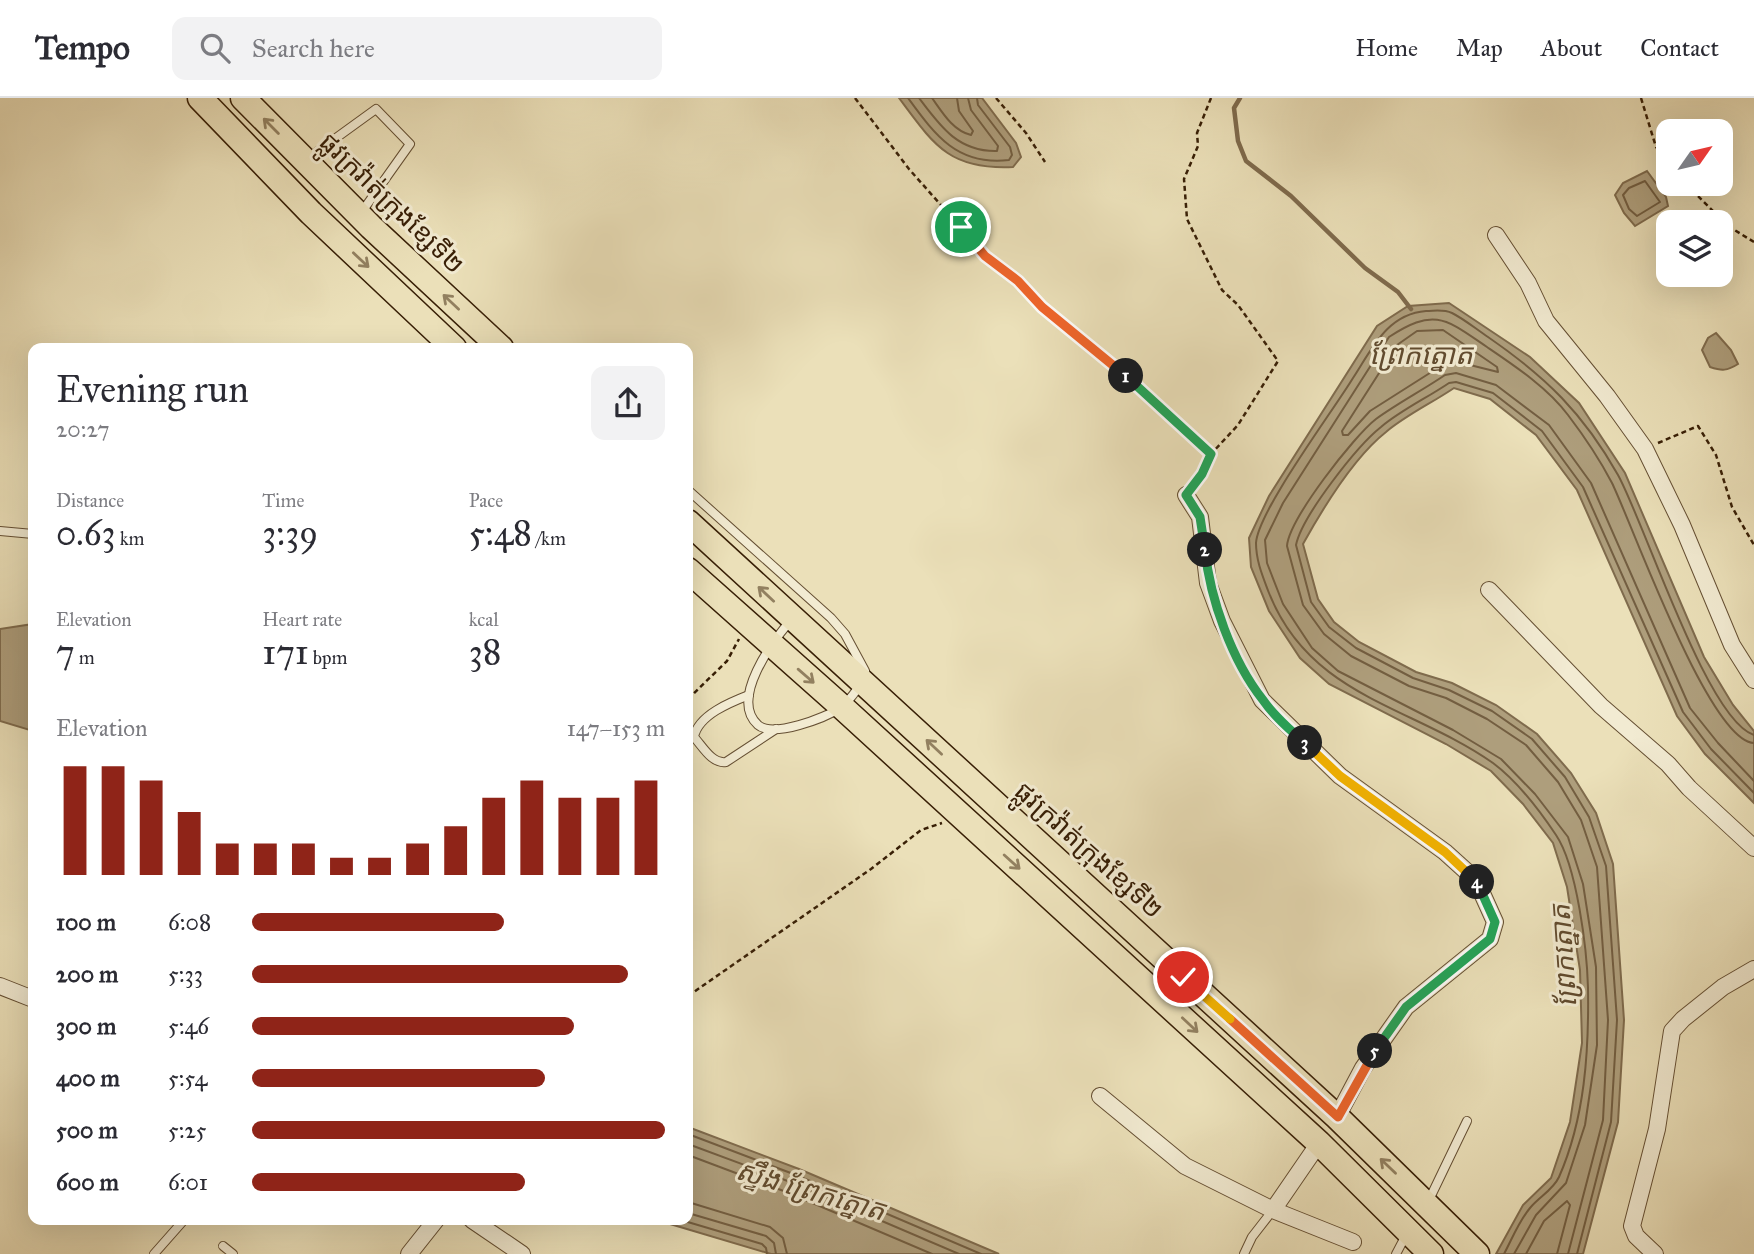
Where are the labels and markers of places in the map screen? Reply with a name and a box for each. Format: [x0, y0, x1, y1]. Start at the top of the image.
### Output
pin [931, 197, 991, 257]
pin: 1 [1108, 358, 1144, 394]
pin: 2 [1188, 532, 1222, 568]
pin: 3 [1288, 726, 1322, 760]
pin: 4 [1460, 864, 1494, 900]
pin [1153, 947, 1213, 1007]
pin: 5 [1358, 1034, 1392, 1068]

